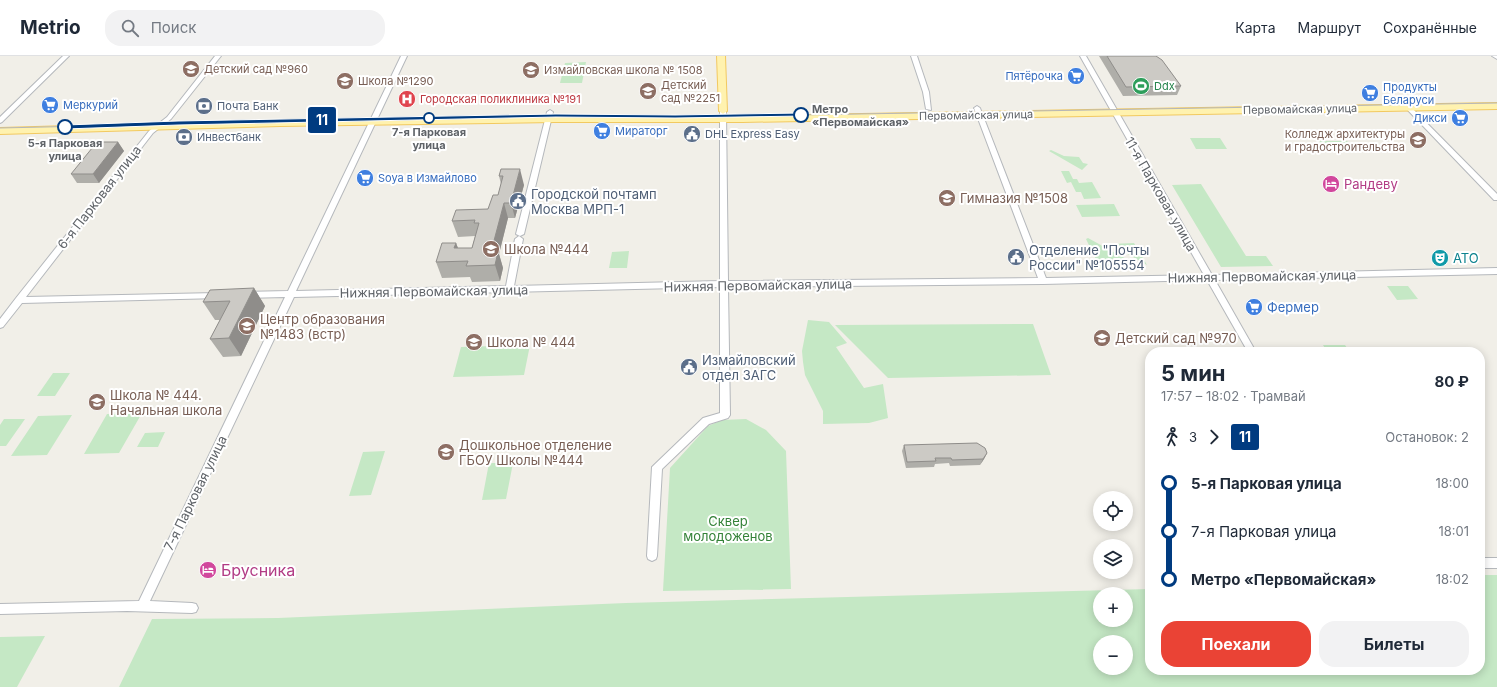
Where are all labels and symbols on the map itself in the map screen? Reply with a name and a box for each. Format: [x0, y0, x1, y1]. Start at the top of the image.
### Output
school or university icon: Детский сад №960 [181, 59, 201, 79]
school or university icon: Измайловская школа № 1508 [521, 60, 541, 80]
place label: Детский сад №960 [204, 62, 308, 76]
place label: Измайловская школа № 1508 [544, 63, 703, 77]
supermarket icon: Пятёрочка [1066, 66, 1086, 86]
place label: Пятёрочка [1005, 69, 1063, 83]
school or university icon: Школа №1290 [335, 71, 355, 91]
place label: Школа №1290 [358, 74, 433, 88]
sports icon: Ddx [1131, 76, 1151, 96]
place label: Детский сад №2251 [661, 78, 720, 105]
place label: Ddx [1154, 79, 1175, 93]
place label: Продукты Беларуси [1383, 80, 1437, 107]
school or university icon: Детский сад №2251 [638, 81, 658, 101]
supermarket icon: Продукты Беларуси [1360, 83, 1380, 103]
hospital icon: Городская поликлиника №191 [397, 89, 417, 109]
place label: Городская поликлиника №191 [420, 92, 581, 106]
supermarket icon: Меркурий [40, 95, 60, 115]
bank icon: Почта Банк [194, 96, 214, 116]
place label: Меркурий [63, 98, 118, 112]
place label: Почта Банк [217, 99, 278, 113]
street label: Первомайская улица [1243, 101, 1357, 117]
place label: Метро «Первомайская» [812, 102, 909, 129]
line badge: 11 [304, 107, 340, 133]
marker: Метро «Первомайская» [793, 107, 809, 123]
street label: Первомайская улица [919, 107, 1033, 123]
supermarket icon: Дикси [1450, 108, 1470, 128]
place label: Дикси [1413, 111, 1447, 125]
marker: 7-я Парковая улица [423, 112, 435, 124]
marker: 5-я Парковая улица [57, 119, 73, 135]
supermarket icon: Мираторг [592, 121, 612, 141]
place label: Мираторг [615, 124, 668, 138]
public building icon: DHL Express Easy [682, 124, 702, 144]
place label: 7-я Парковая улица [392, 125, 466, 152]
bank icon: Инвестбанк [174, 127, 194, 147]
place label: DHL Express Easy [705, 127, 800, 141]
place label: Колледж архитектуры и градостроительства [1285, 127, 1405, 154]
place label: Инвестбанк [197, 130, 261, 144]
school or university icon: Колледж архитектуры и градостроительства [1408, 130, 1428, 150]
street label: 11-я Парковая улица [1122, 134, 1200, 254]
place label: 5-я Парковая улица [28, 136, 102, 163]
street label: 6-я Парковая улица [54, 142, 144, 252]
supermarket icon: Soya в Измайлово [355, 168, 375, 188]
place label: Soya в Измайлово [378, 171, 477, 185]
hotel icon: Рандеву [1321, 174, 1341, 194]
place label: Рандеву [1344, 176, 1398, 192]
place label: Городской почтамп Москва МРП-1 [531, 186, 657, 217]
school or university icon: Гимназия №1508 [937, 188, 957, 208]
place label: Гимназия №1508 [960, 190, 1068, 206]
public building icon: Городской почтамп Москва МРП-1 [508, 191, 528, 211]
school or university icon: Школа №444 [481, 239, 501, 259]
place label: Школа №444 [504, 241, 589, 257]
place label: Отделение "Почты России" №105554 [1029, 242, 1149, 273]
public building icon: Отделение "Почты России" №105554 [1006, 247, 1026, 267]
theatre icon: АТО [1430, 248, 1450, 268]
place label: АТО [1453, 250, 1479, 266]
street label: Нижняя Первомайская улица [1168, 266, 1356, 286]
street label: Нижняя Первомайская улица [664, 275, 852, 295]
street label: Нижняя Первомайская улица [340, 281, 528, 301]
supermarket icon: Фермер [1244, 297, 1264, 317]
place label: Фермер [1267, 299, 1319, 315]
place label: Центр образования №1483 (встр) [260, 311, 385, 342]
school or university icon: Центр образования №1483 (встр) [237, 316, 257, 336]
school or university icon: Детский сад №970 [1092, 328, 1112, 348]
place label: Детский сад №970 [1115, 330, 1237, 346]
school or university icon: Школа № 444 [464, 332, 484, 352]
place label: Школа № 444 [487, 334, 575, 350]
place label: Измайловский отдел ЗАГС [702, 352, 796, 383]
public building icon: Измайловский отдел ЗАГС [679, 357, 699, 377]
place label: Школа № 444. Начальная школа [110, 387, 222, 418]
school or university icon: Школа № 444. Начальная школа [87, 392, 107, 412]
street label: 7-я Парковая улица [160, 433, 230, 553]
place label: Дошкольное отделение ГБОУ Школы №444 [459, 437, 612, 468]
school or university icon: Дошкольное отделение ГБОУ Школы №444 [436, 442, 456, 462]
park label: Сквер молодоженов [683, 513, 773, 544]
hotel icon: Брусника [198, 560, 218, 580]
place label: Брусника [221, 560, 295, 580]

